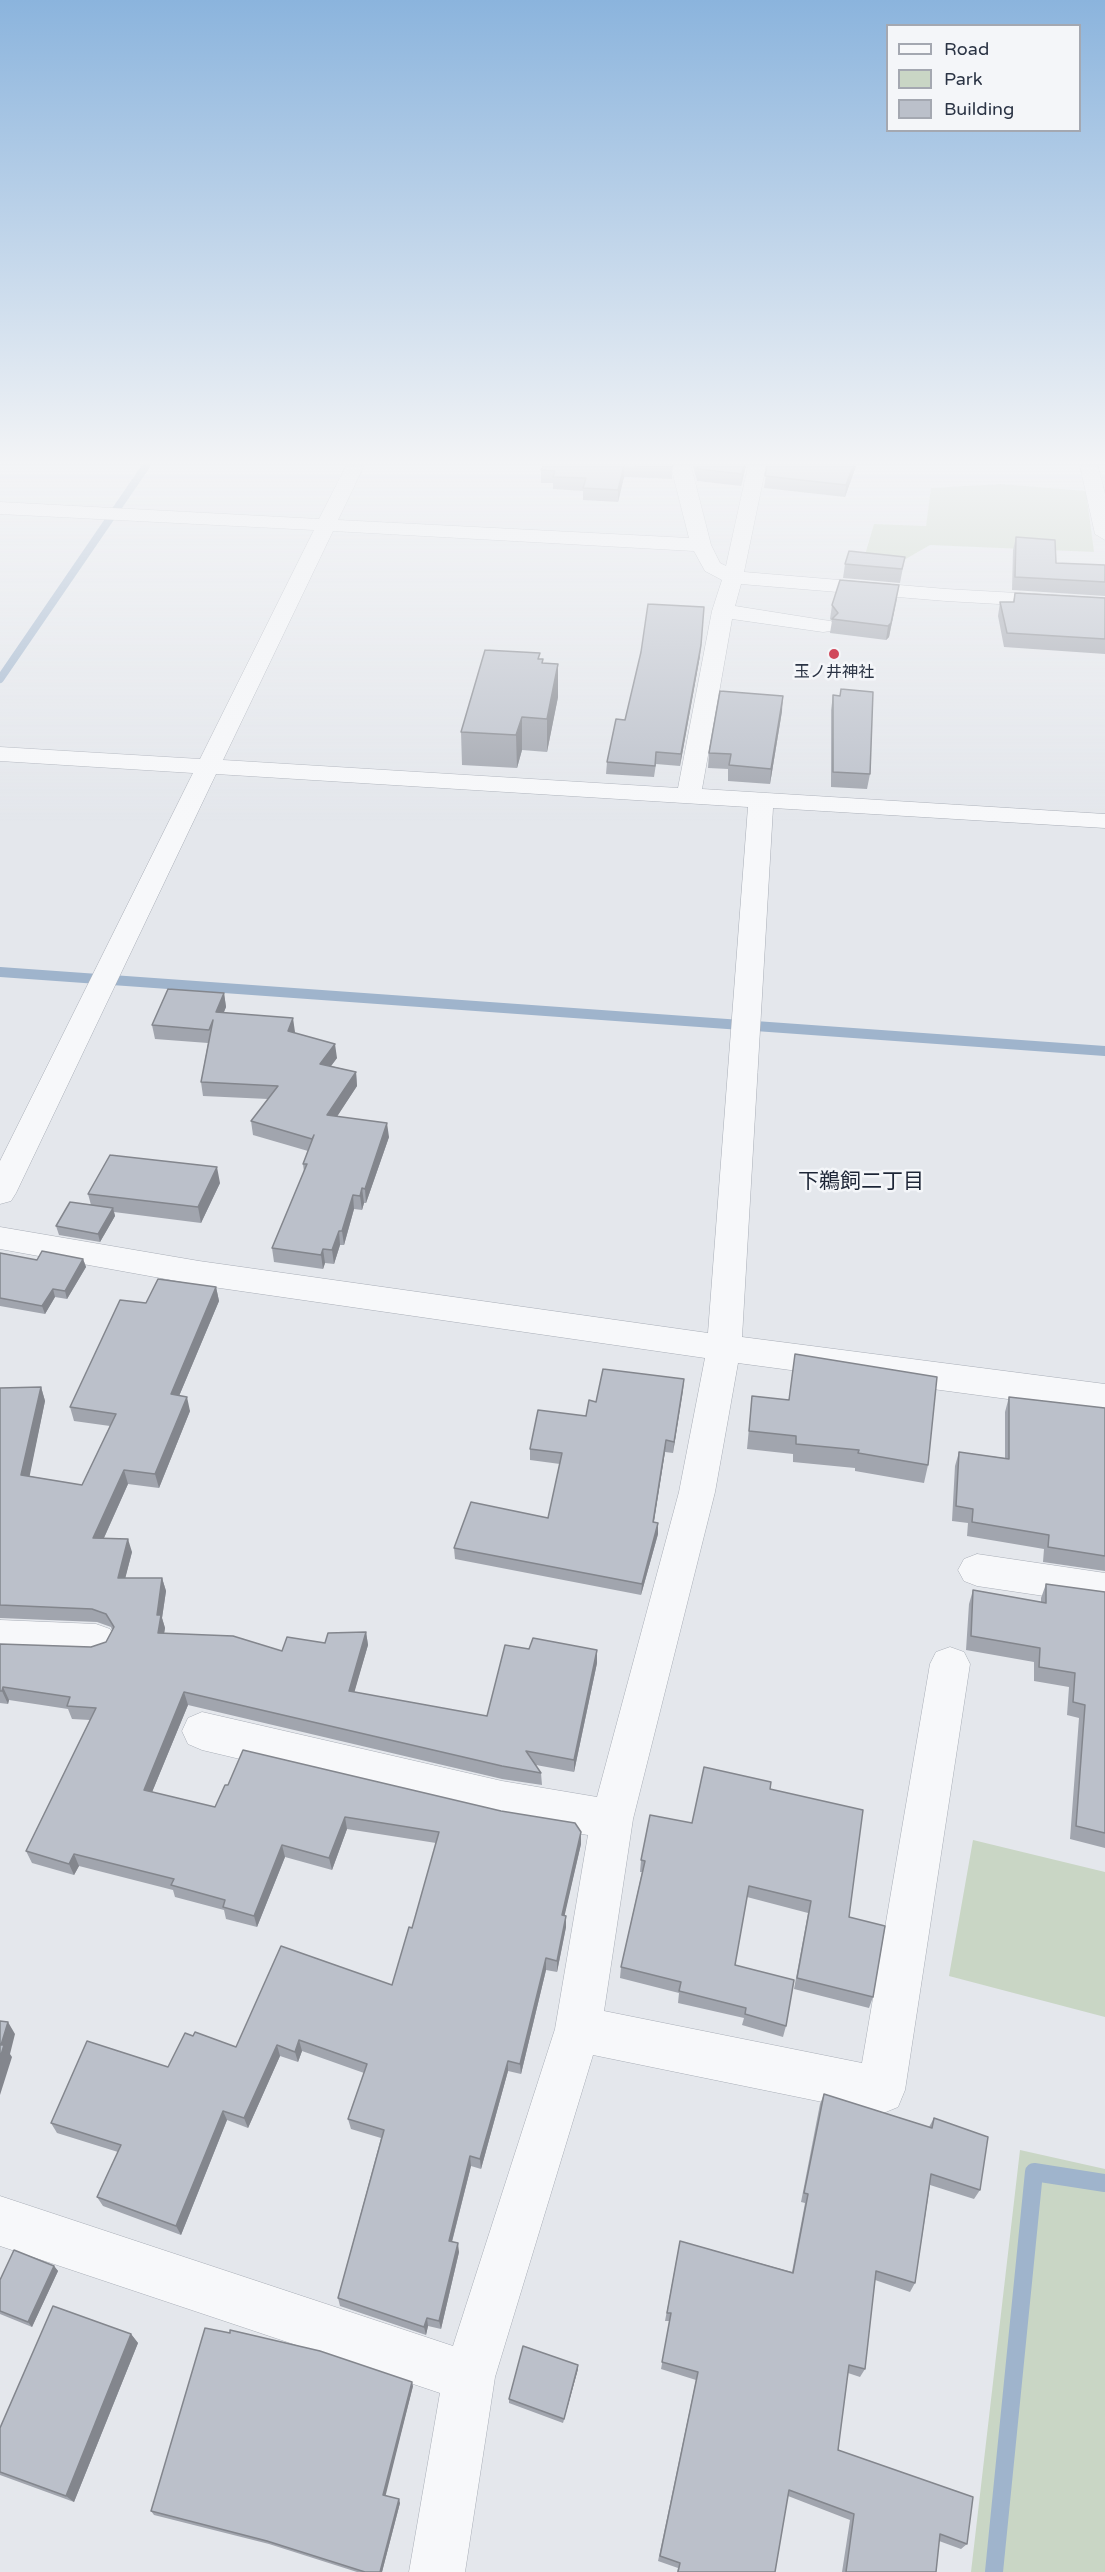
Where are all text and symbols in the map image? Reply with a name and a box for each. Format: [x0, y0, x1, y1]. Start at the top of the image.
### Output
legend [886, 24, 1081, 132]
text: Road [944, 38, 989, 60]
text: Park [944, 68, 982, 90]
text: Building [944, 98, 1014, 120]
marker: 玉ノ井神社 [827, 647, 841, 661]
place label: 玉ノ井神社 [794, 663, 874, 683]
district label: 下鵜飼二丁目 [798, 1169, 924, 1195]

